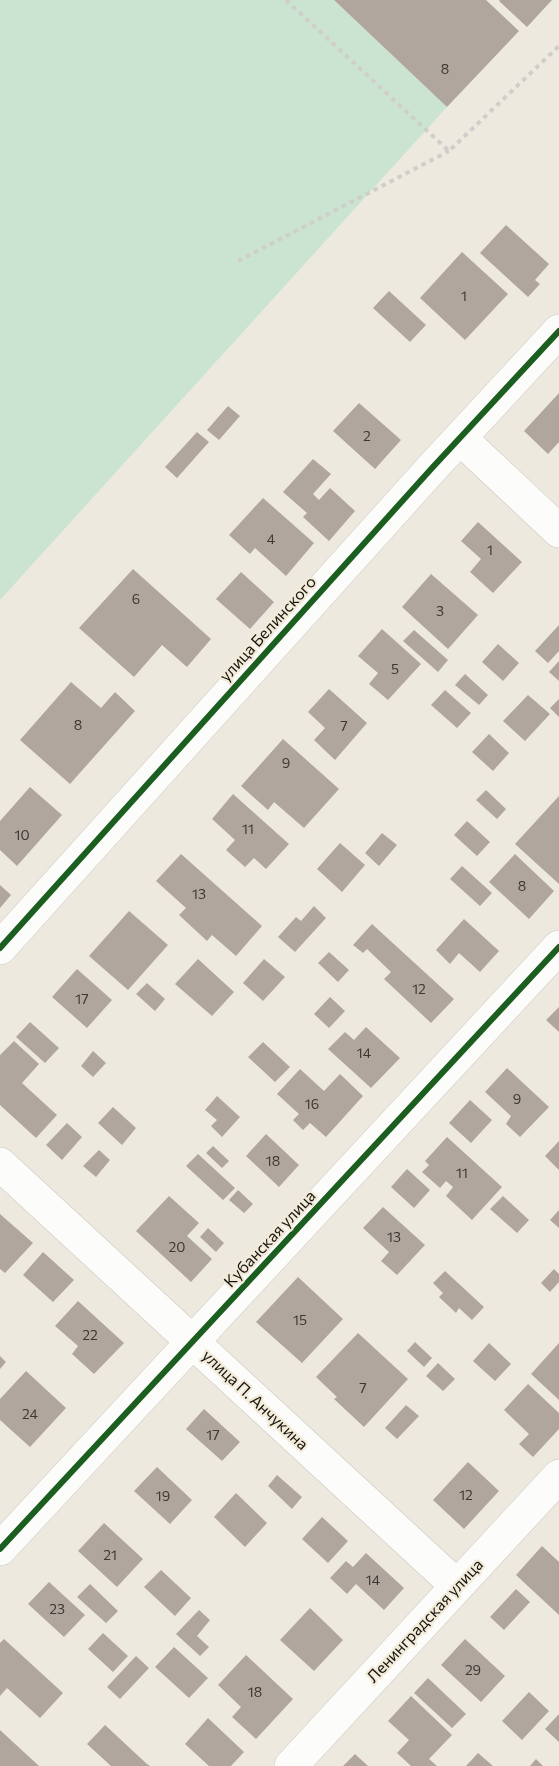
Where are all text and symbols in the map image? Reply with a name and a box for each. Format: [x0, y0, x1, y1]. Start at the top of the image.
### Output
house number: 8 [441, 61, 449, 77]
house number: 1 [461, 288, 467, 304]
house number: 2 [363, 428, 371, 444]
house number: 4 [267, 531, 275, 547]
house number: 1 [487, 542, 493, 558]
street label: улица Белинского [216, 572, 320, 686]
house number: 6 [132, 591, 140, 607]
house number: 3 [436, 603, 444, 619]
house number: 5 [391, 661, 399, 677]
house number: 8 [74, 717, 82, 733]
house number: 7 [340, 718, 348, 734]
house number: 9 [282, 755, 290, 771]
house number: 11 [242, 821, 254, 837]
house number: 10 [14, 827, 30, 843]
house number: 8 [518, 878, 526, 894]
house number: 13 [192, 886, 206, 902]
house number: 12 [412, 981, 426, 997]
house number: 17 [75, 991, 89, 1007]
house number: 14 [357, 1045, 371, 1061]
house number: 9 [513, 1091, 521, 1107]
house number: 16 [305, 1096, 319, 1112]
house number: 18 [266, 1153, 280, 1169]
house number: 11 [456, 1165, 468, 1181]
street label: Кубанская улица [220, 1187, 320, 1291]
house number: 13 [387, 1229, 401, 1245]
house number: 20 [169, 1239, 185, 1255]
house number: 15 [293, 1312, 307, 1328]
house number: 22 [82, 1327, 98, 1343]
street label: улица П. Анчукина [198, 1346, 312, 1454]
house number: 7 [359, 1380, 367, 1396]
house number: 24 [22, 1406, 38, 1422]
house number: 17 [206, 1427, 220, 1443]
house number: 12 [459, 1487, 473, 1503]
house number: 19 [156, 1488, 170, 1504]
house number: 21 [103, 1547, 117, 1563]
street label: Ленинградская улица [363, 1555, 487, 1687]
house number: 14 [366, 1572, 380, 1588]
house number: 23 [49, 1601, 65, 1617]
house number: 29 [465, 1662, 481, 1678]
house number: 18 [248, 1684, 262, 1700]

